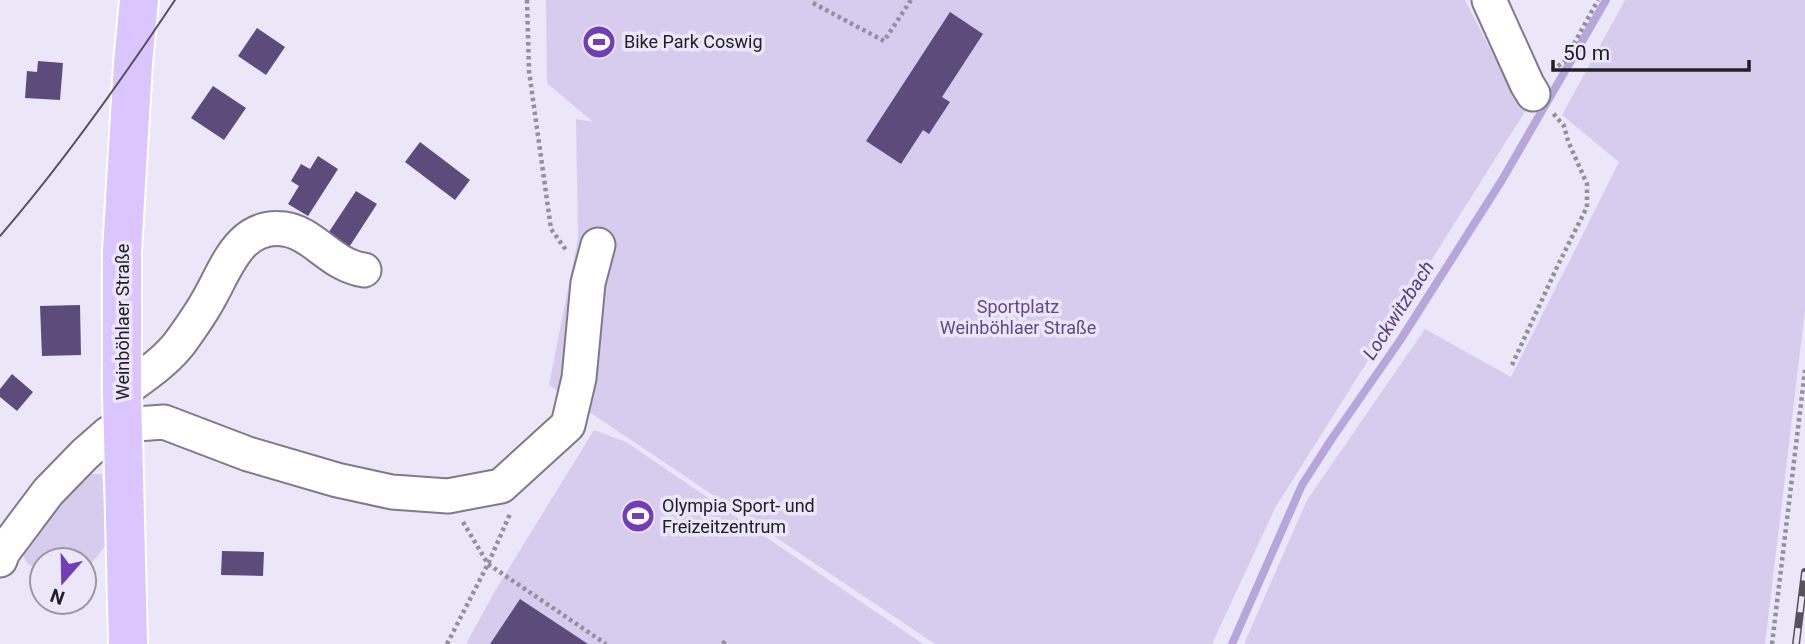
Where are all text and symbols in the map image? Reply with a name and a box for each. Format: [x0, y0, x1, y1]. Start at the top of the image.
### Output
sports icon: Bike Park Coswig [580, 23, 618, 61]
scale bar [1553, 28, 1749, 72]
place label: Bike Park Coswig [624, 31, 763, 52]
text: 50 m [1563, 41, 1610, 65]
street label: Weinböhlaer Straße [112, 244, 133, 400]
water label: Lockwitzbach [1358, 257, 1439, 364]
park label: Sportplatz Weinböhlaer Straße [940, 296, 1096, 338]
place label: Olympia Sport- und Freizeitzentrum [662, 495, 815, 537]
sports icon: Olympia Sport- und Freizeitzentrum [619, 497, 657, 535]
north arrow [28, 546, 98, 616]
text: N [47, 583, 68, 610]

